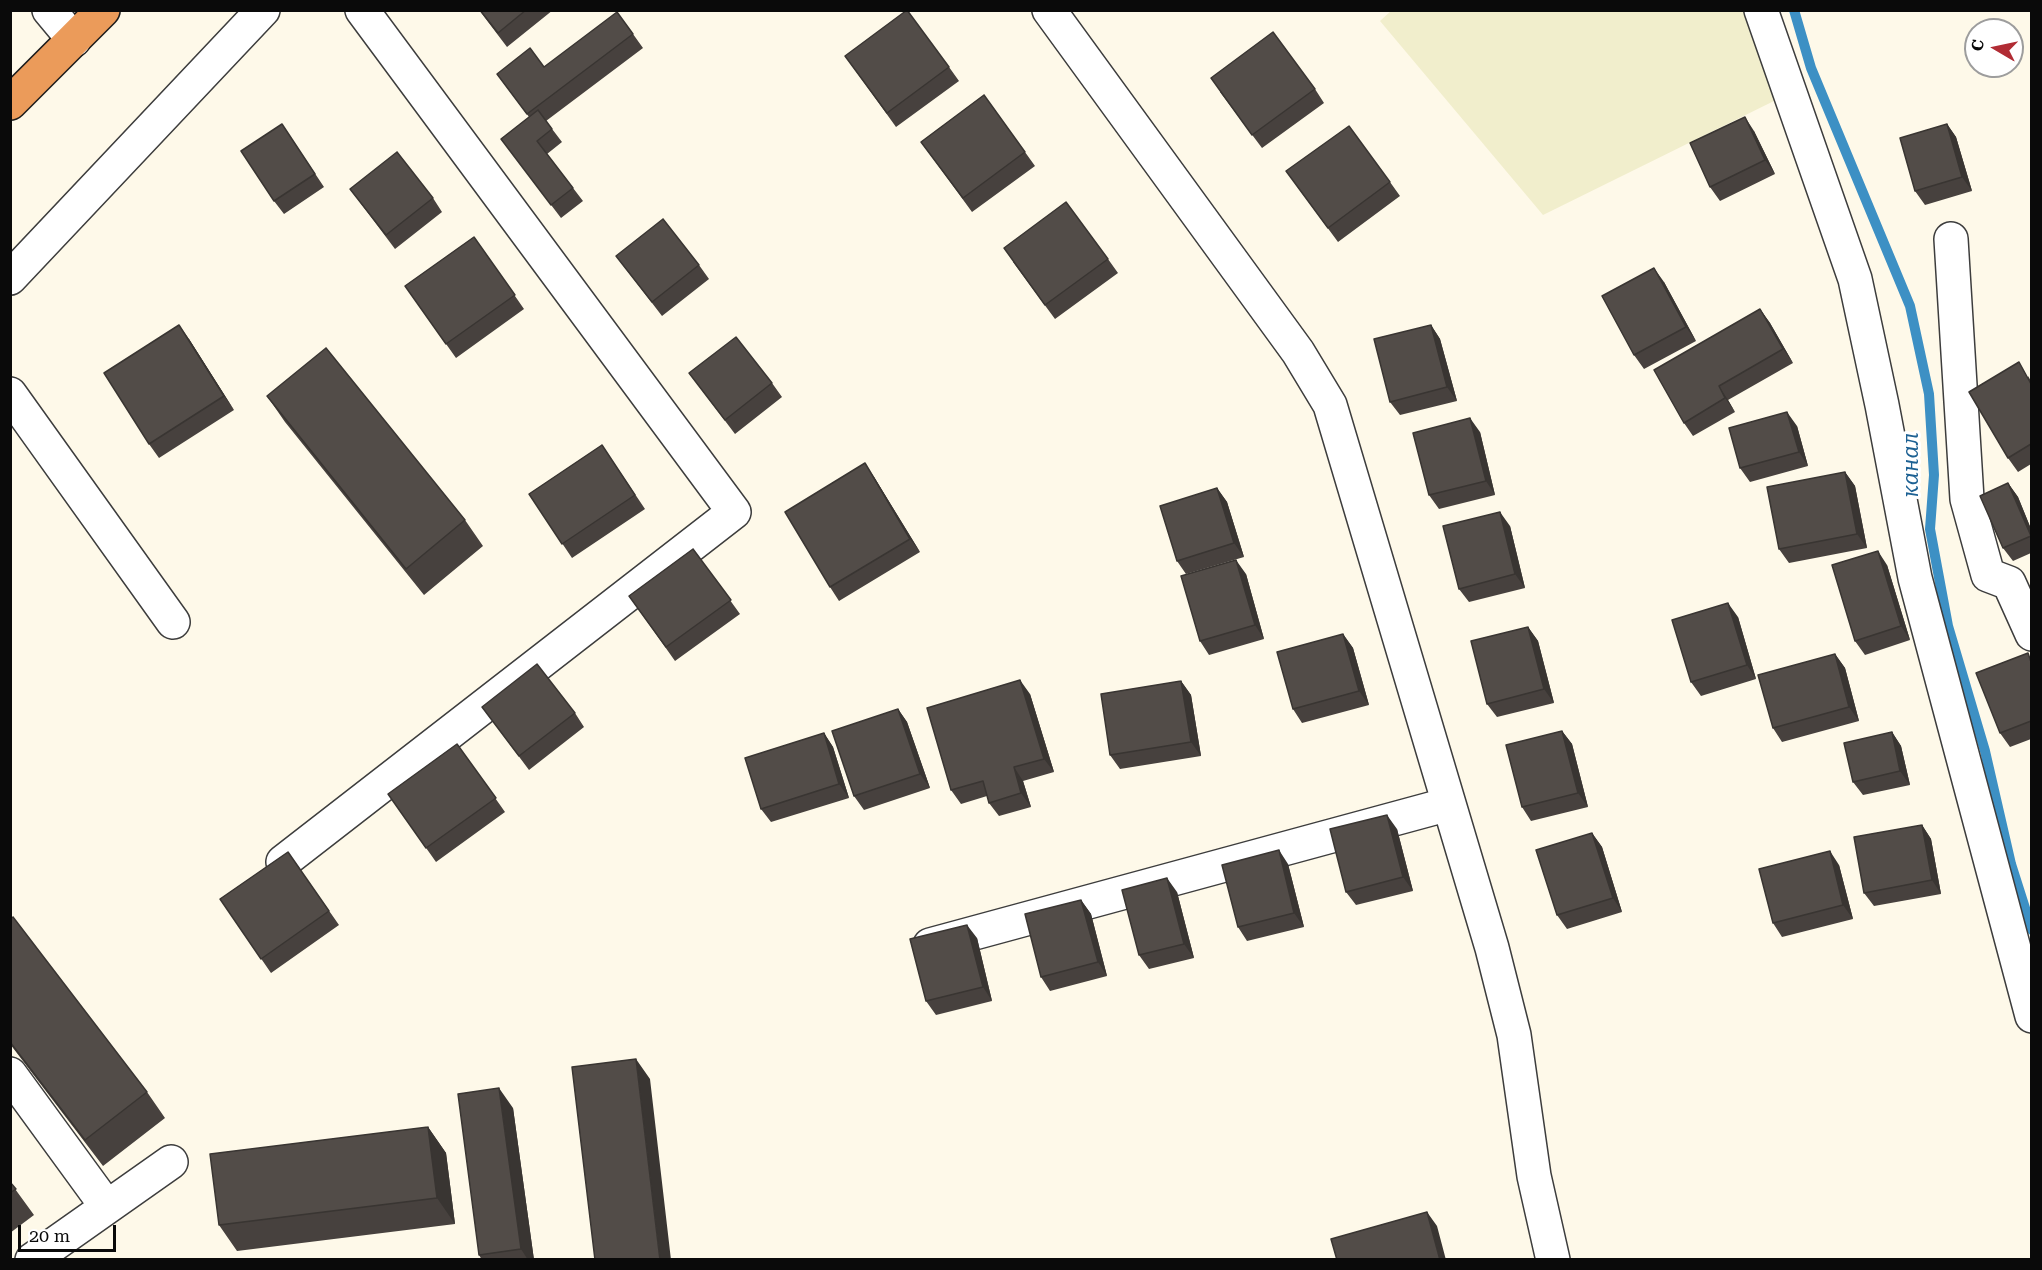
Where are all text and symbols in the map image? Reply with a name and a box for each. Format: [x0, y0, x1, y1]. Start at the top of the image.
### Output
north arrow [1964, 18, 2024, 78]
text: С [1967, 38, 1988, 52]
water label: канал [1899, 432, 1925, 498]
scale bar [21, 1213, 118, 1251]
text: 20 m [29, 1225, 70, 1246]

